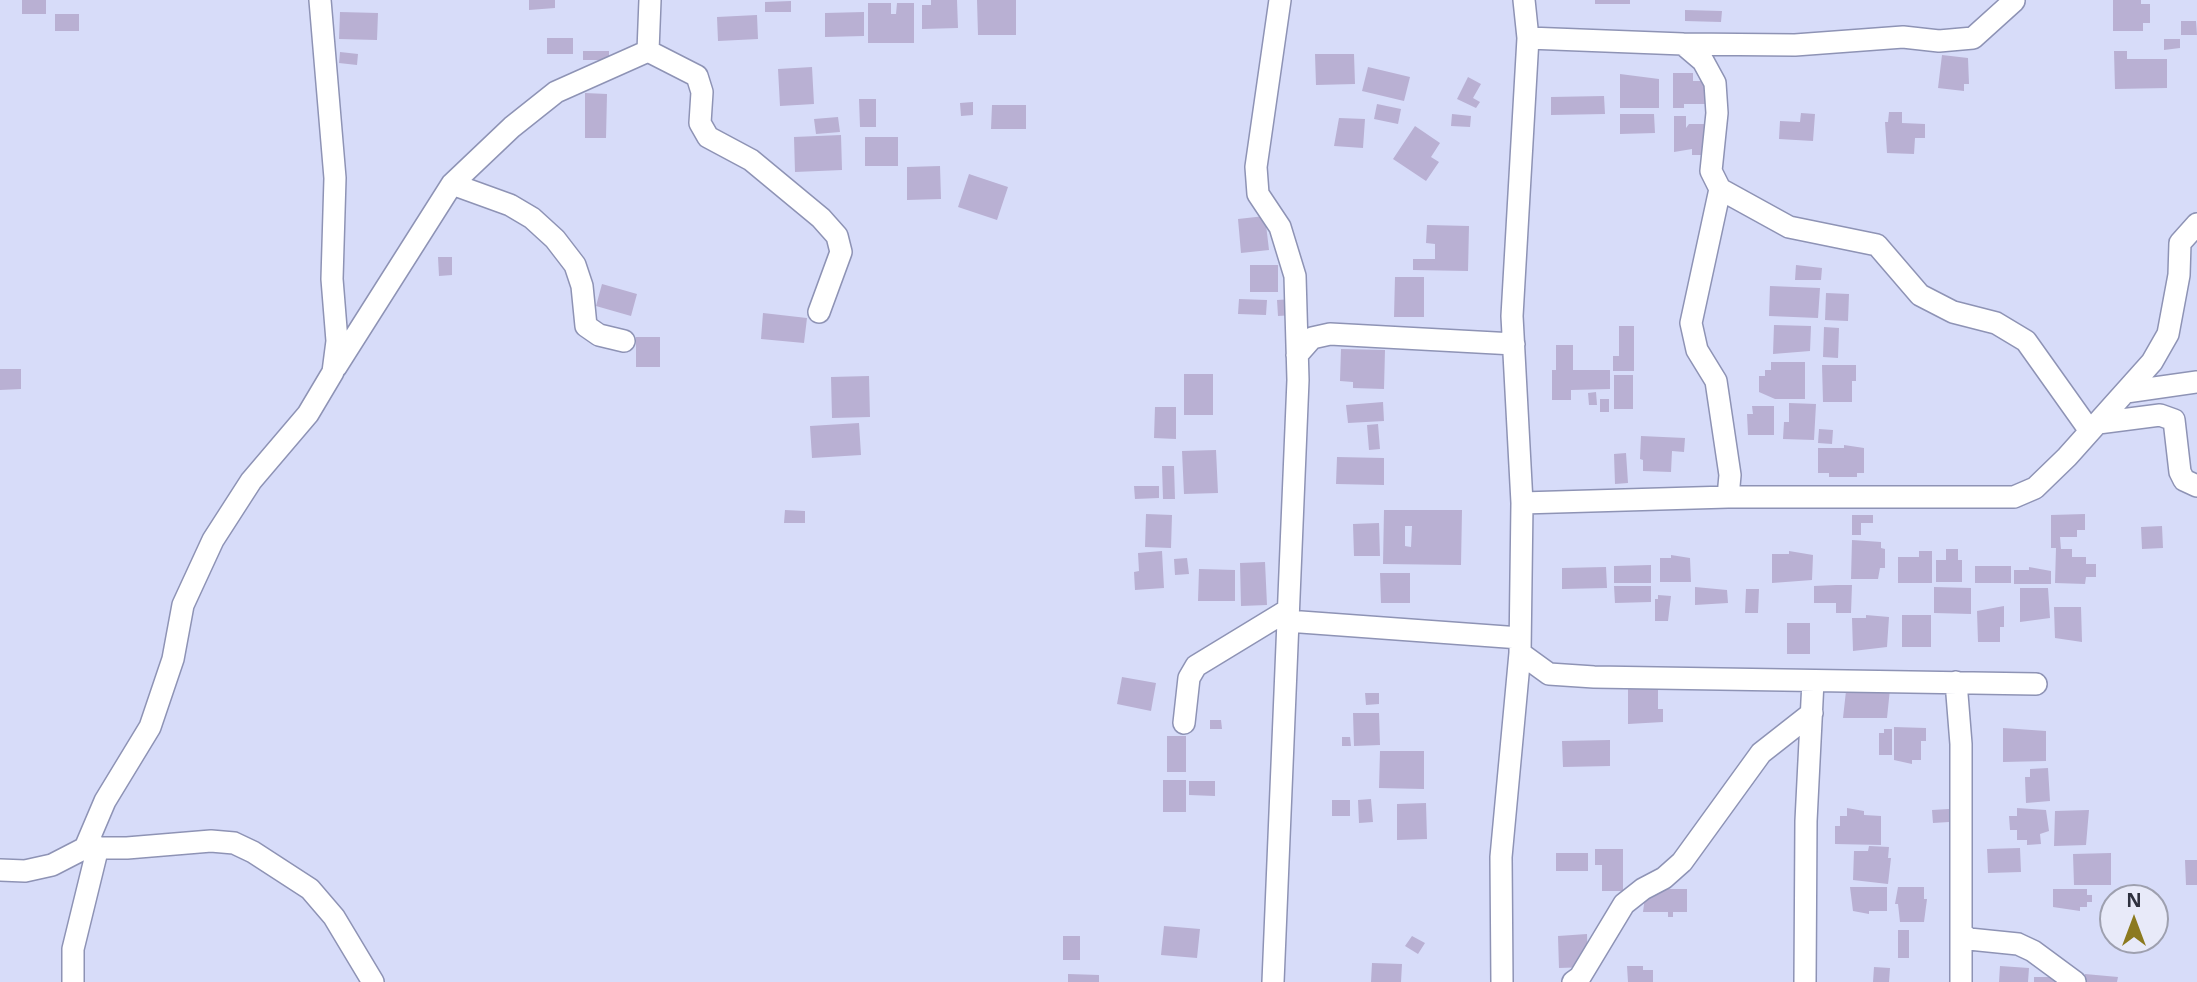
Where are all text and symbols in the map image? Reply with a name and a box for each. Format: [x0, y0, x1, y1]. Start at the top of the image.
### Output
north arrow [2099, 884, 2169, 954]
text: N [2126, 887, 2142, 913]

